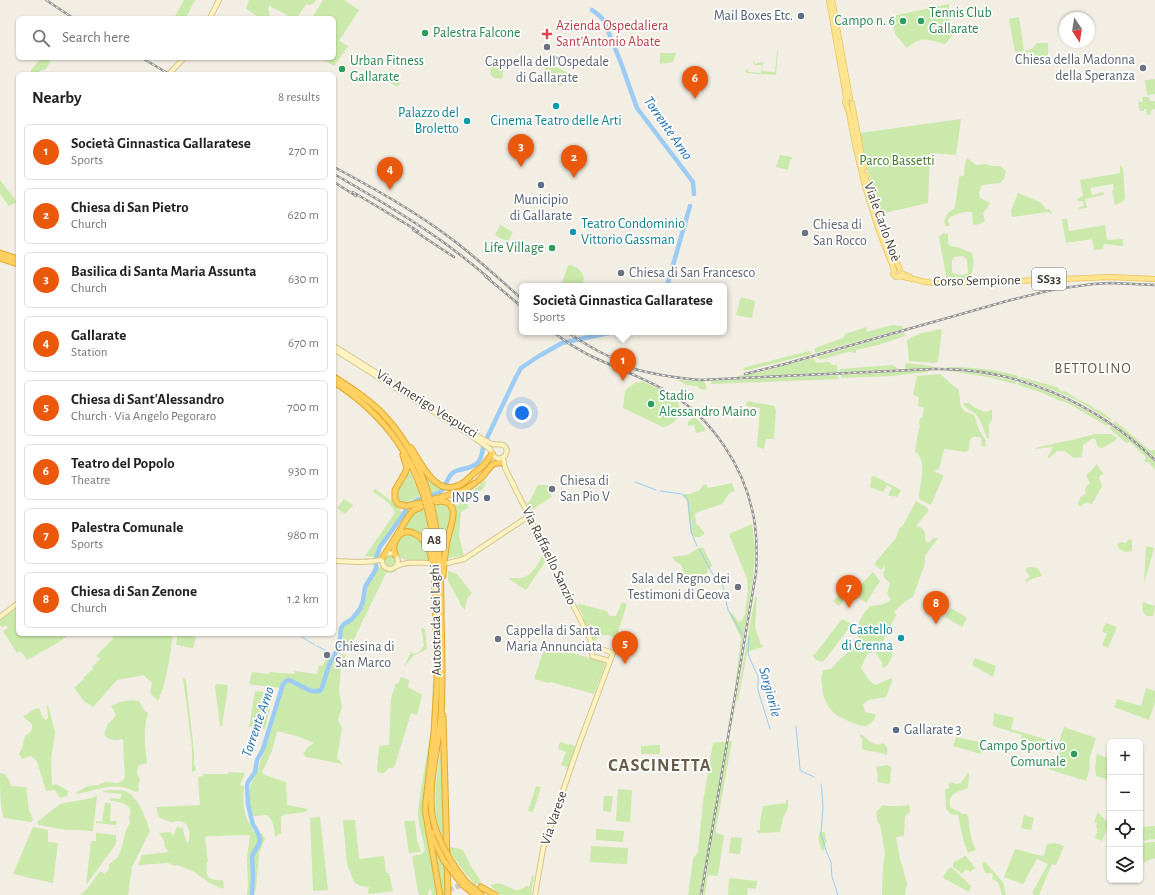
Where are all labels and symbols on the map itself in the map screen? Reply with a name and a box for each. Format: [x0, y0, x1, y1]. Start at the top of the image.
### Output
place label: Tennis Club Gallarate [929, 6, 992, 36]
place label: Mail Boxes Etc. [714, 9, 793, 23]
marker: Mail Boxes Etc. [796, 11, 806, 21]
north arrow [1059, 12, 1095, 48]
place label: Campo n. 6 [835, 14, 895, 28]
marker: Campo n. 6 [898, 16, 908, 26]
marker: Tennis Club Gallarate [916, 16, 926, 26]
place label: Azienda Ospedaliera Sant'Antonio Abate [556, 19, 669, 49]
place label: Palestra Falcone [433, 26, 521, 40]
marker: Palestra Falcone [420, 28, 430, 38]
marker: Azienda Ospedaliera Sant'Antonio Abate [541, 28, 553, 40]
marker: Cappella dell'Ospedale di Gallarate [542, 42, 552, 52]
place label: Chiesa della Madonna della Speranza [1015, 53, 1136, 83]
place label: Urban Fitness Gallarate [350, 54, 424, 84]
place label: Cappella dell'Ospedale di Gallarate [485, 55, 609, 85]
marker: Chiesa della Madonna della Speranza [1138, 63, 1148, 73]
marker: Urban Fitness Gallarate [337, 64, 347, 74]
pin: 6 [682, 66, 708, 99]
water label: Torrente Arno [641, 94, 695, 162]
marker: Cinema Teatro delle Arti [551, 101, 561, 111]
place label: Palazzo del Broletto [398, 106, 459, 136]
place label: Cinema Teatro delle Arti [490, 114, 622, 128]
marker: Palazzo del Broletto [462, 116, 472, 126]
pin: 3 [508, 134, 534, 167]
pin: 2 [561, 145, 587, 178]
park label: Parco Bassetti [859, 154, 935, 168]
pin: 4 [377, 157, 403, 190]
marker: Municipio di Gallarate [536, 180, 546, 190]
street label: Viale Carlo Noè [861, 180, 903, 264]
place label: Municipio di Gallarate [510, 193, 572, 223]
place label: Teatro Condominio Vittorio Gassman [581, 217, 685, 247]
place label: Chiesa di San Rocco [813, 218, 867, 248]
marker: Teatro Condominio Vittorio Gassman [568, 227, 578, 237]
marker: Chiesa di San Rocco [800, 228, 810, 238]
place label: Life Village [484, 241, 544, 255]
marker: Life Village [547, 243, 557, 253]
place label: Chiesa di San Francesco [629, 266, 755, 280]
marker: Chiesa di San Francesco [616, 268, 626, 278]
road number: SS33 [1032, 268, 1066, 290]
street label: Corso Sempione [933, 273, 1021, 289]
pin: 1 [610, 348, 636, 381]
district label: BETTOLINO [1054, 361, 1132, 376]
street label: Via Amerigo Vespucci [374, 367, 480, 441]
place label: Stadio Alessandro Maino [659, 389, 757, 419]
marker: Stadio Alessandro Maino [646, 399, 656, 409]
your location [512, 403, 532, 423]
place label: Chiesa di San Pio V [560, 474, 610, 504]
marker: Chiesa di San Pio V [547, 484, 557, 494]
place label: INPS [452, 491, 479, 505]
marker: INPS [482, 493, 492, 503]
street label: Via Raffaello Sanzio [519, 505, 579, 607]
road number: A8 [422, 529, 446, 551]
street label: Autostrada dei Laghi [428, 564, 444, 676]
place label: Sala del Regno dei Testimoni di Geova [627, 572, 731, 602]
pin: 7 [836, 575, 862, 608]
marker: Sala del Regno dei Testimoni di Geova [733, 582, 743, 592]
pin: 8 [923, 591, 949, 624]
place label: Castello di Crenna [841, 623, 894, 653]
place label: Cappella di Santa Maria Annunciata [506, 624, 603, 654]
pin: 5 [612, 631, 638, 664]
marker: Castello di Crenna [896, 633, 906, 643]
marker: Cappella di Santa Maria Annunciata [493, 634, 503, 644]
place label: Chiesina di San Marco [335, 640, 395, 670]
marker: Chiesina di San Marco [322, 650, 332, 660]
water label: Sorgiorile [756, 665, 784, 719]
water label: Torrente Arno [239, 685, 277, 759]
place label: Gallarate 3 [904, 723, 962, 737]
marker: Gallarate 3 [891, 725, 901, 735]
place label: Campo Sportivo Comunale [979, 739, 1066, 769]
marker: Campo Sportivo Comunale [1069, 749, 1079, 759]
district label: CASCINETTA [608, 757, 712, 775]
street label: Via Varese [538, 789, 570, 847]

